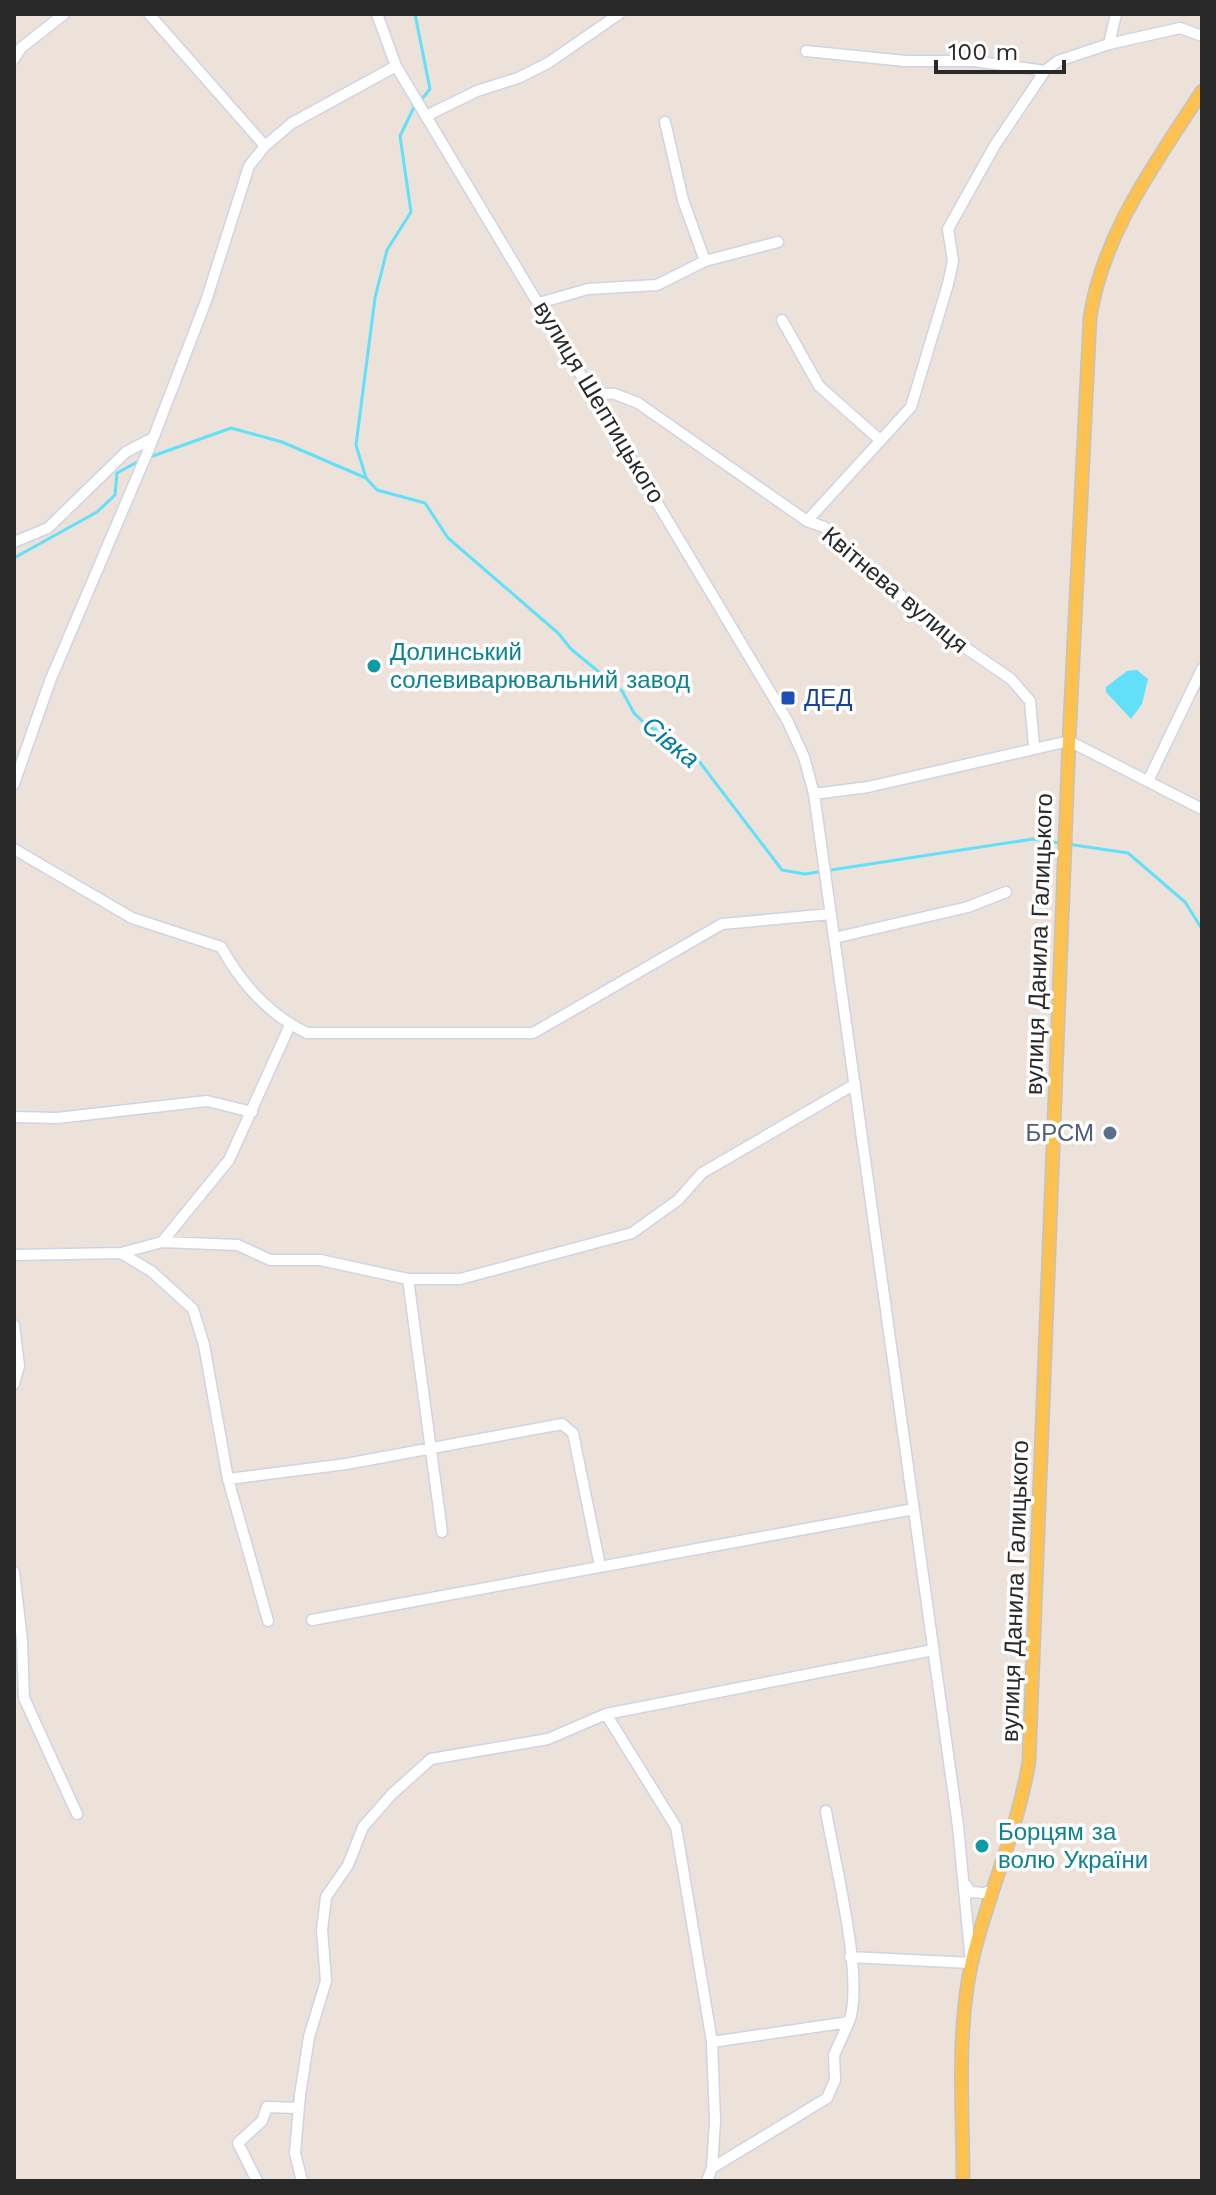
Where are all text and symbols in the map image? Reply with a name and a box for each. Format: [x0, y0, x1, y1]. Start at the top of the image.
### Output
scale bar [936, 24, 1064, 74]
text: 100 m [948, 38, 1018, 66]
street label: вулиця Шептицького [528, 296, 670, 508]
street label: Квітнева вулиця [816, 521, 974, 659]
place label: Долинський солевиварювальний завод [390, 638, 690, 694]
marker: Долинський солевиварювальний завод [365, 657, 383, 675]
place label: ДЕД [804, 684, 853, 712]
marker: ДЕД [779, 689, 797, 707]
water label: Сівка [636, 710, 706, 774]
street label: вулиця Данила Галицького [1020, 793, 1058, 1095]
place label: БРСМ [1025, 1119, 1094, 1147]
marker: БРСМ [1101, 1124, 1119, 1142]
street label: вулиця Данила Галицького [996, 1440, 1034, 1742]
place label: Борцям за волю України [998, 1818, 1148, 1874]
marker: Борцям за волю України [973, 1837, 991, 1855]

